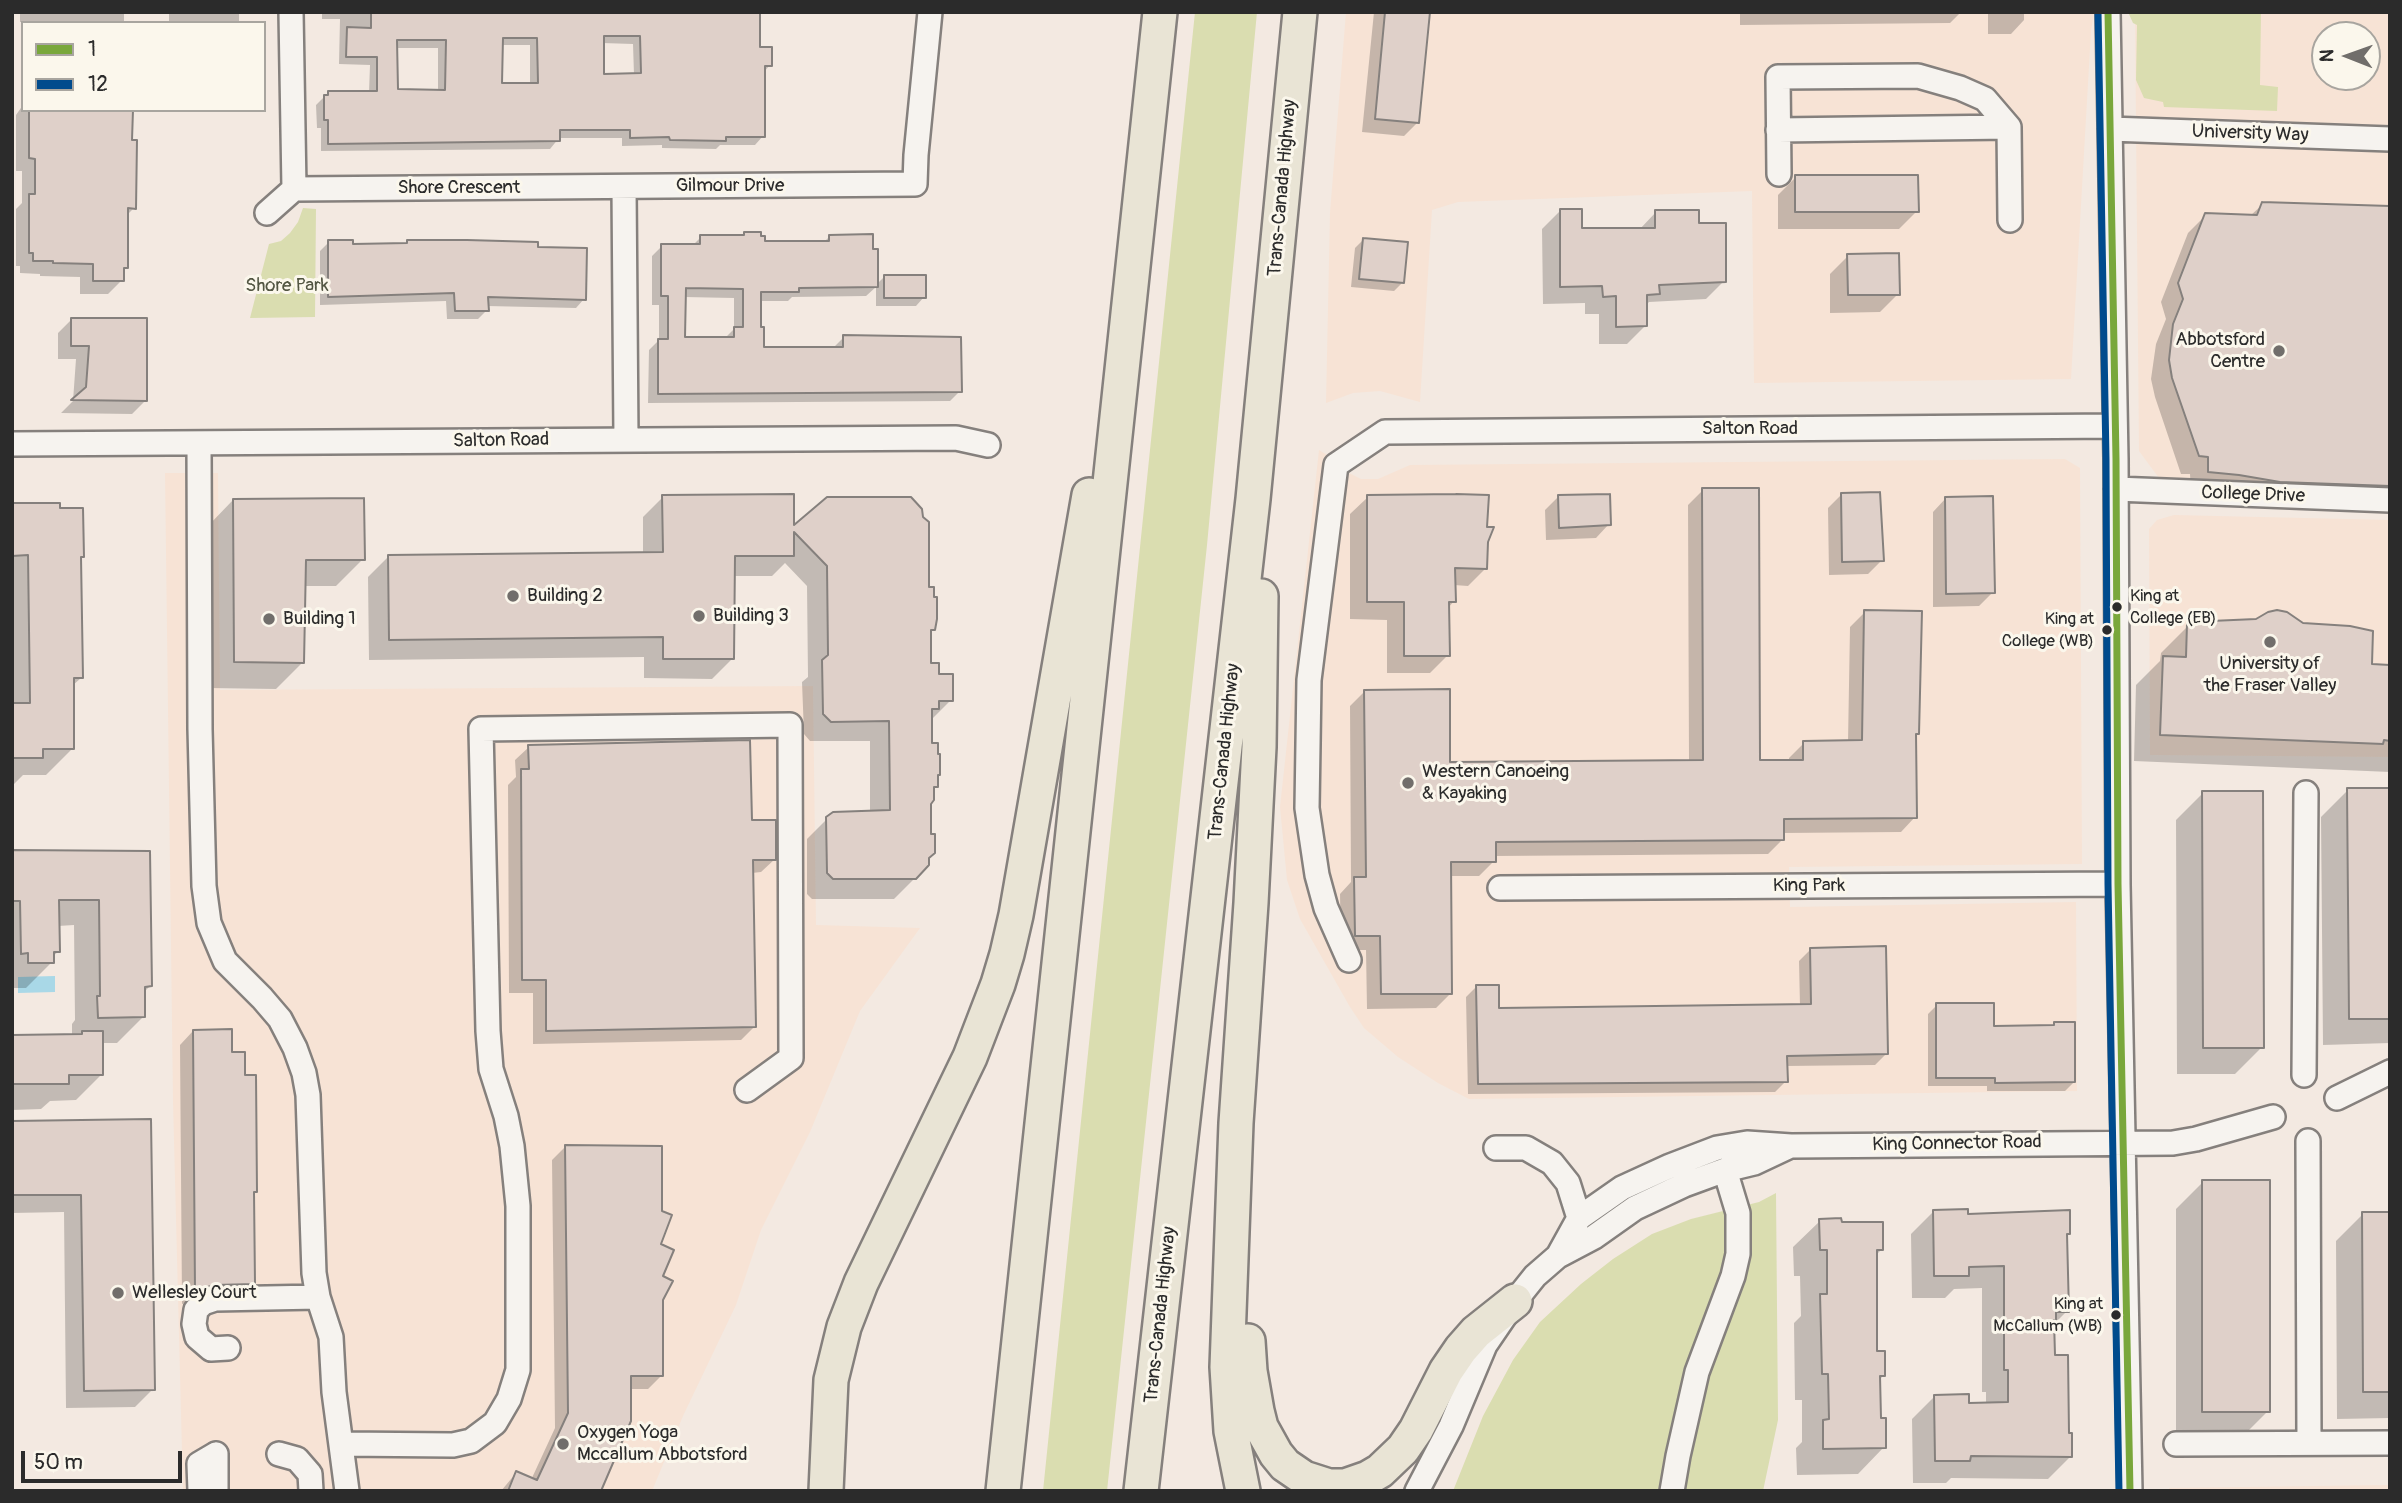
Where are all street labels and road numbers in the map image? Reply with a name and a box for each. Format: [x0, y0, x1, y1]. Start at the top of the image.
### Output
street label: Trans-Canada Highway [1264, 99, 1302, 277]
street label: University Way [2191, 121, 2309, 147]
street label: Gilmour Drive [676, 175, 784, 197]
street label: Shore Crescent [398, 177, 520, 199]
street label: Salton Road [1702, 418, 1798, 440]
street label: Salton Road [453, 429, 549, 453]
street label: College Drive [2201, 482, 2305, 508]
street label: Trans-Canada Highway [1204, 662, 1246, 842]
street label: King Park [1773, 875, 1845, 897]
street label: King Connector Road [1872, 1131, 2042, 1157]
street label: Trans-Canada Highway [1140, 1225, 1182, 1405]

